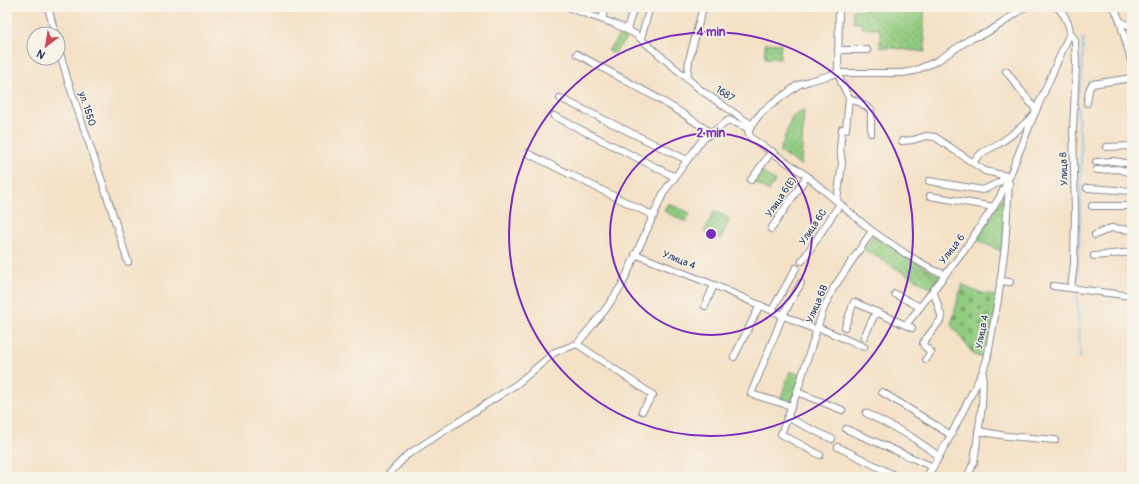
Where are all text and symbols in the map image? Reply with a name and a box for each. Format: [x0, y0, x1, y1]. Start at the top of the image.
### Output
text: 4 min [695, 25, 726, 40]
north arrow [26, 26, 66, 66]
text: N [34, 46, 48, 62]
street label: 1687 [713, 84, 737, 105]
street label: ул. 1550 [76, 89, 98, 128]
text: 2 min [697, 126, 726, 141]
street label: Улица 8 [1057, 152, 1071, 186]
street label: Улица 6(E) [763, 174, 799, 220]
street label: Улица 6C [797, 207, 829, 247]
centre of rings [704, 227, 718, 241]
street label: Улица 6 [937, 232, 967, 266]
street label: Улица 4 [661, 248, 697, 272]
street label: Улица 6B [804, 283, 831, 325]
street label: Улица 4 [973, 314, 991, 350]

